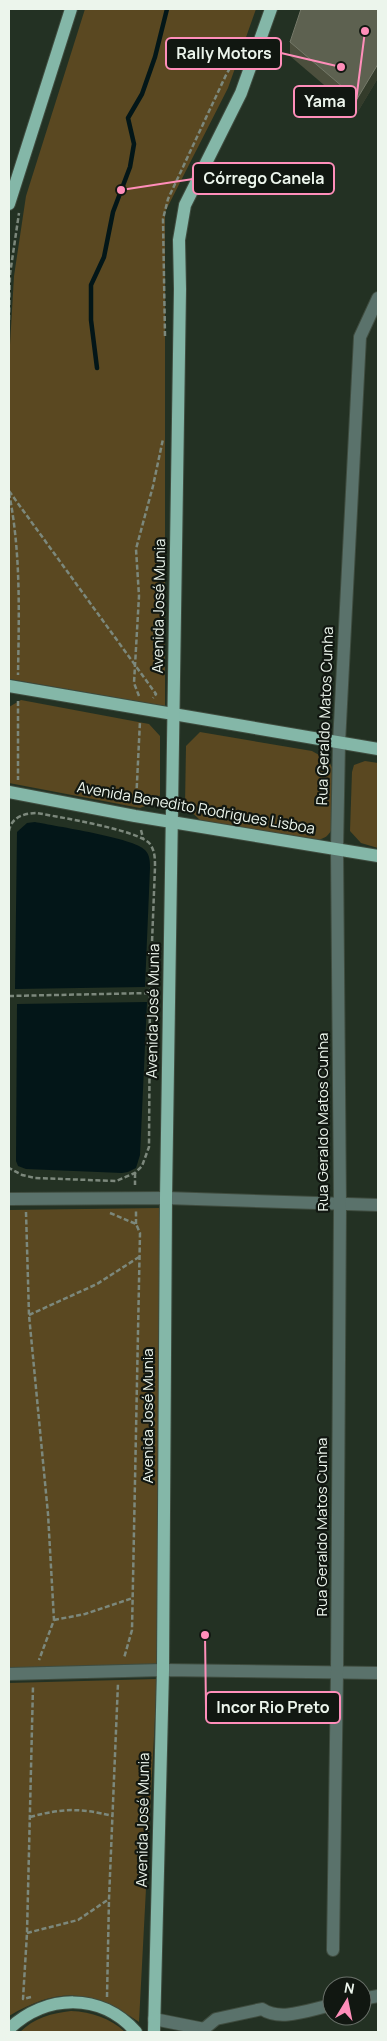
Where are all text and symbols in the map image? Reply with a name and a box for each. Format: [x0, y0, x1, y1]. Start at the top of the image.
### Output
callout: Rally Motors [166, 38, 281, 69]
text: Rally Motors [176, 42, 272, 64]
callout: Yama [294, 86, 356, 117]
text: Yama [304, 90, 346, 112]
callout: Córrego Canela [193, 163, 334, 194]
text: Córrego Canela [203, 167, 325, 189]
street label: Avenida José Munia [147, 538, 170, 674]
street label: Rua Geraldo Matos Cunha [311, 626, 338, 806]
street label: Avenida Benedito Rodrigues Lisboa [75, 776, 317, 839]
street label: Avenida José Munia [141, 943, 164, 1079]
street label: Rua Geraldo Matos Cunha [312, 1033, 333, 1211]
street label: Avenida José Munia [137, 1348, 158, 1484]
street label: Rua Geraldo Matos Cunha [311, 1438, 332, 1616]
callout: Incor Rio Preto [206, 1692, 340, 1723]
text: Incor Rio Preto [216, 1696, 330, 1718]
street label: Avenida José Munia [131, 1752, 154, 1888]
north arrow [322, 1976, 372, 2026]
text: N [343, 1977, 356, 1998]

